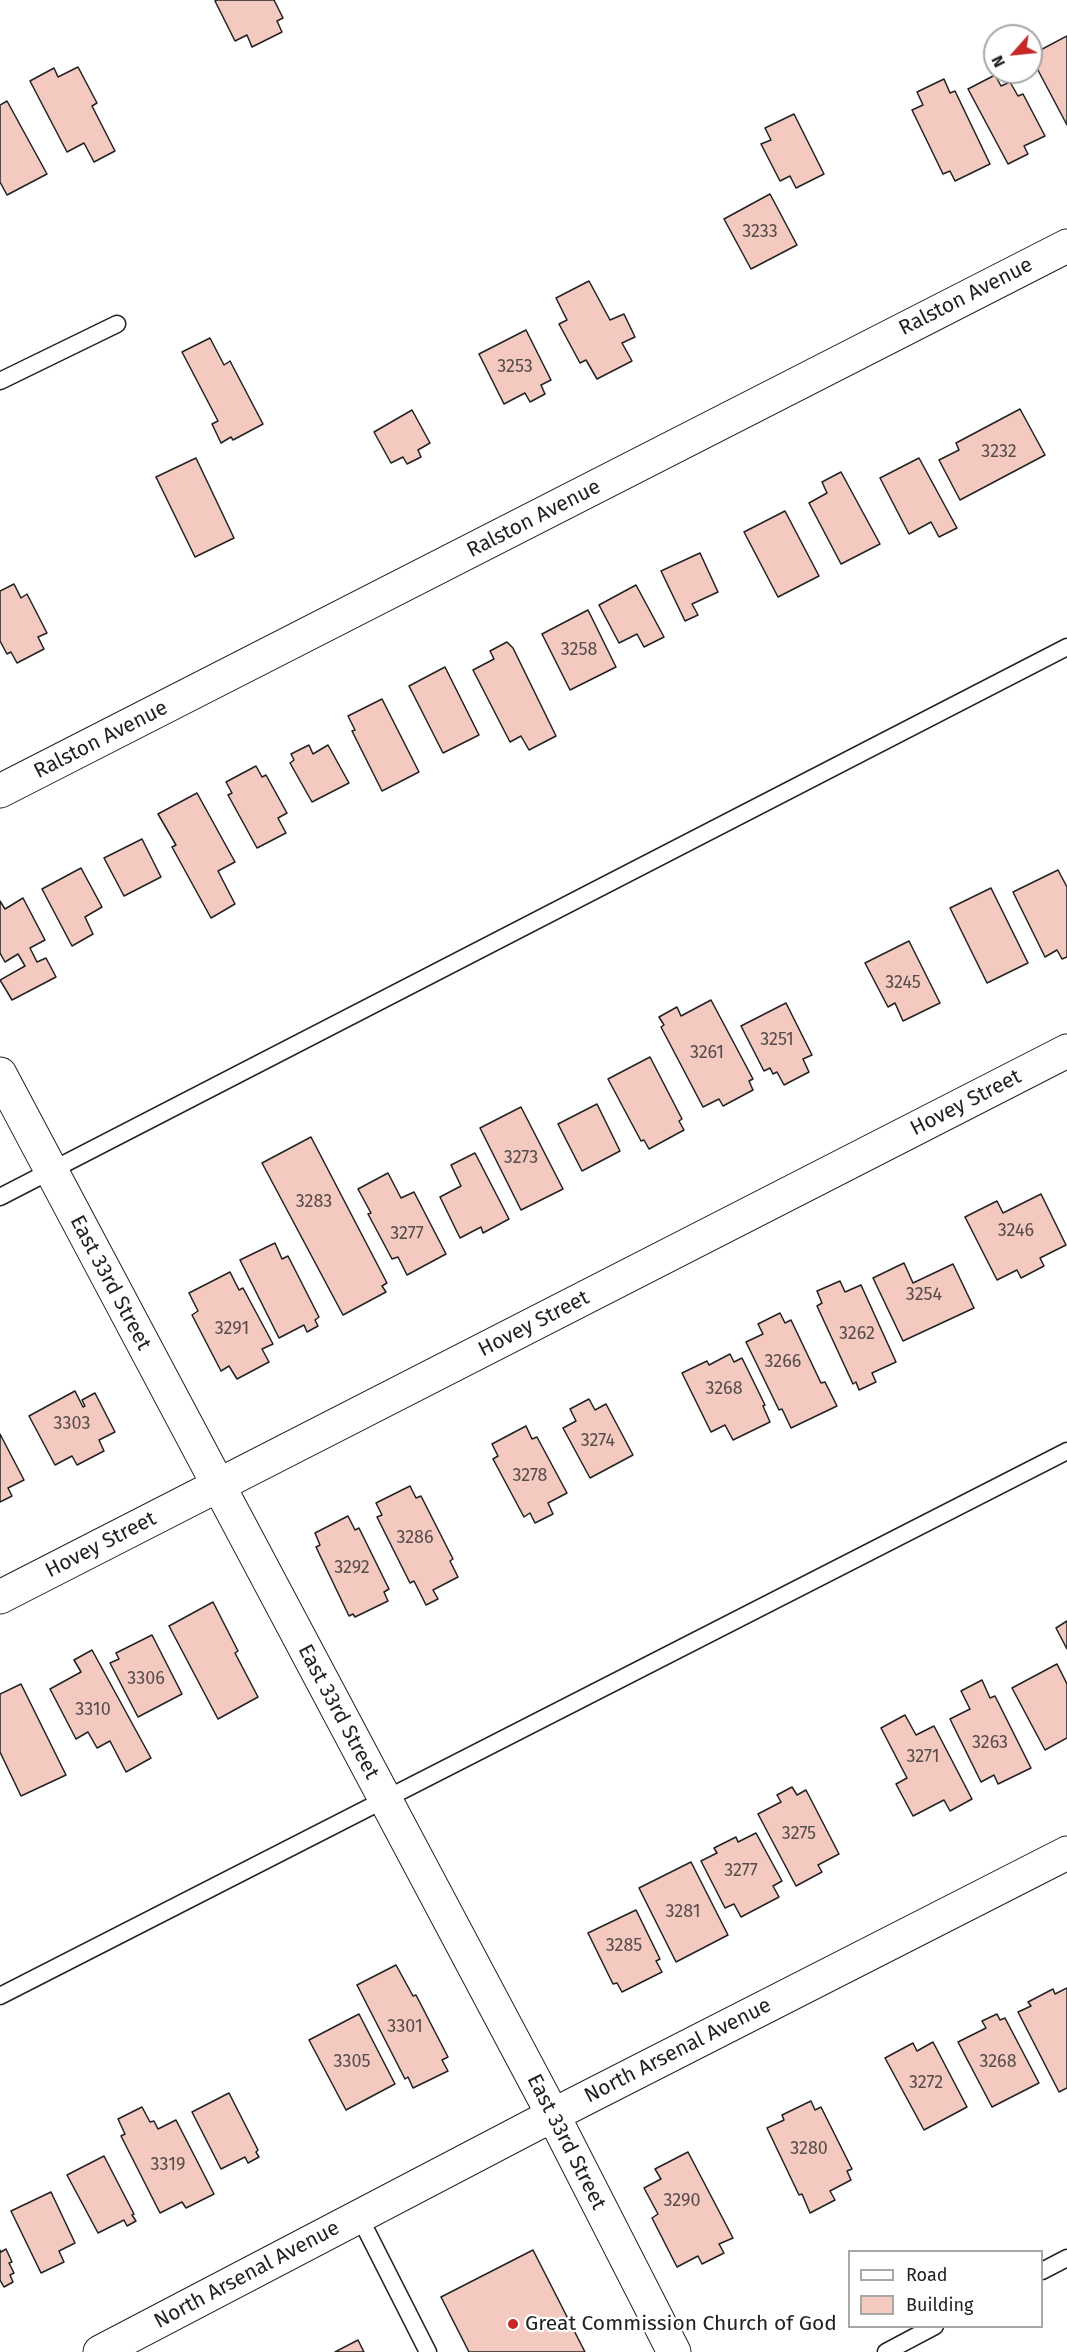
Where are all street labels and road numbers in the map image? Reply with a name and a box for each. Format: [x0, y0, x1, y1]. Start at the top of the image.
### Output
street label: Ralston Avenue [895, 252, 1037, 342]
street label: Ralston Avenue [463, 474, 605, 564]
street label: Ralston Avenue [30, 695, 172, 785]
street label: Hovey Street [906, 1064, 1026, 1142]
street label: East 33rd Street [64, 1211, 156, 1355]
street label: Hovey Street [474, 1285, 594, 1363]
street label: Hovey Street [41, 1506, 161, 1584]
street label: East 33rd Street [292, 1640, 384, 1784]
street label: North Arsenal Avenue [580, 1993, 776, 2109]
street label: East 33rd Street [521, 2070, 611, 2214]
street label: North Arsenal Avenue [150, 2215, 344, 2335]

